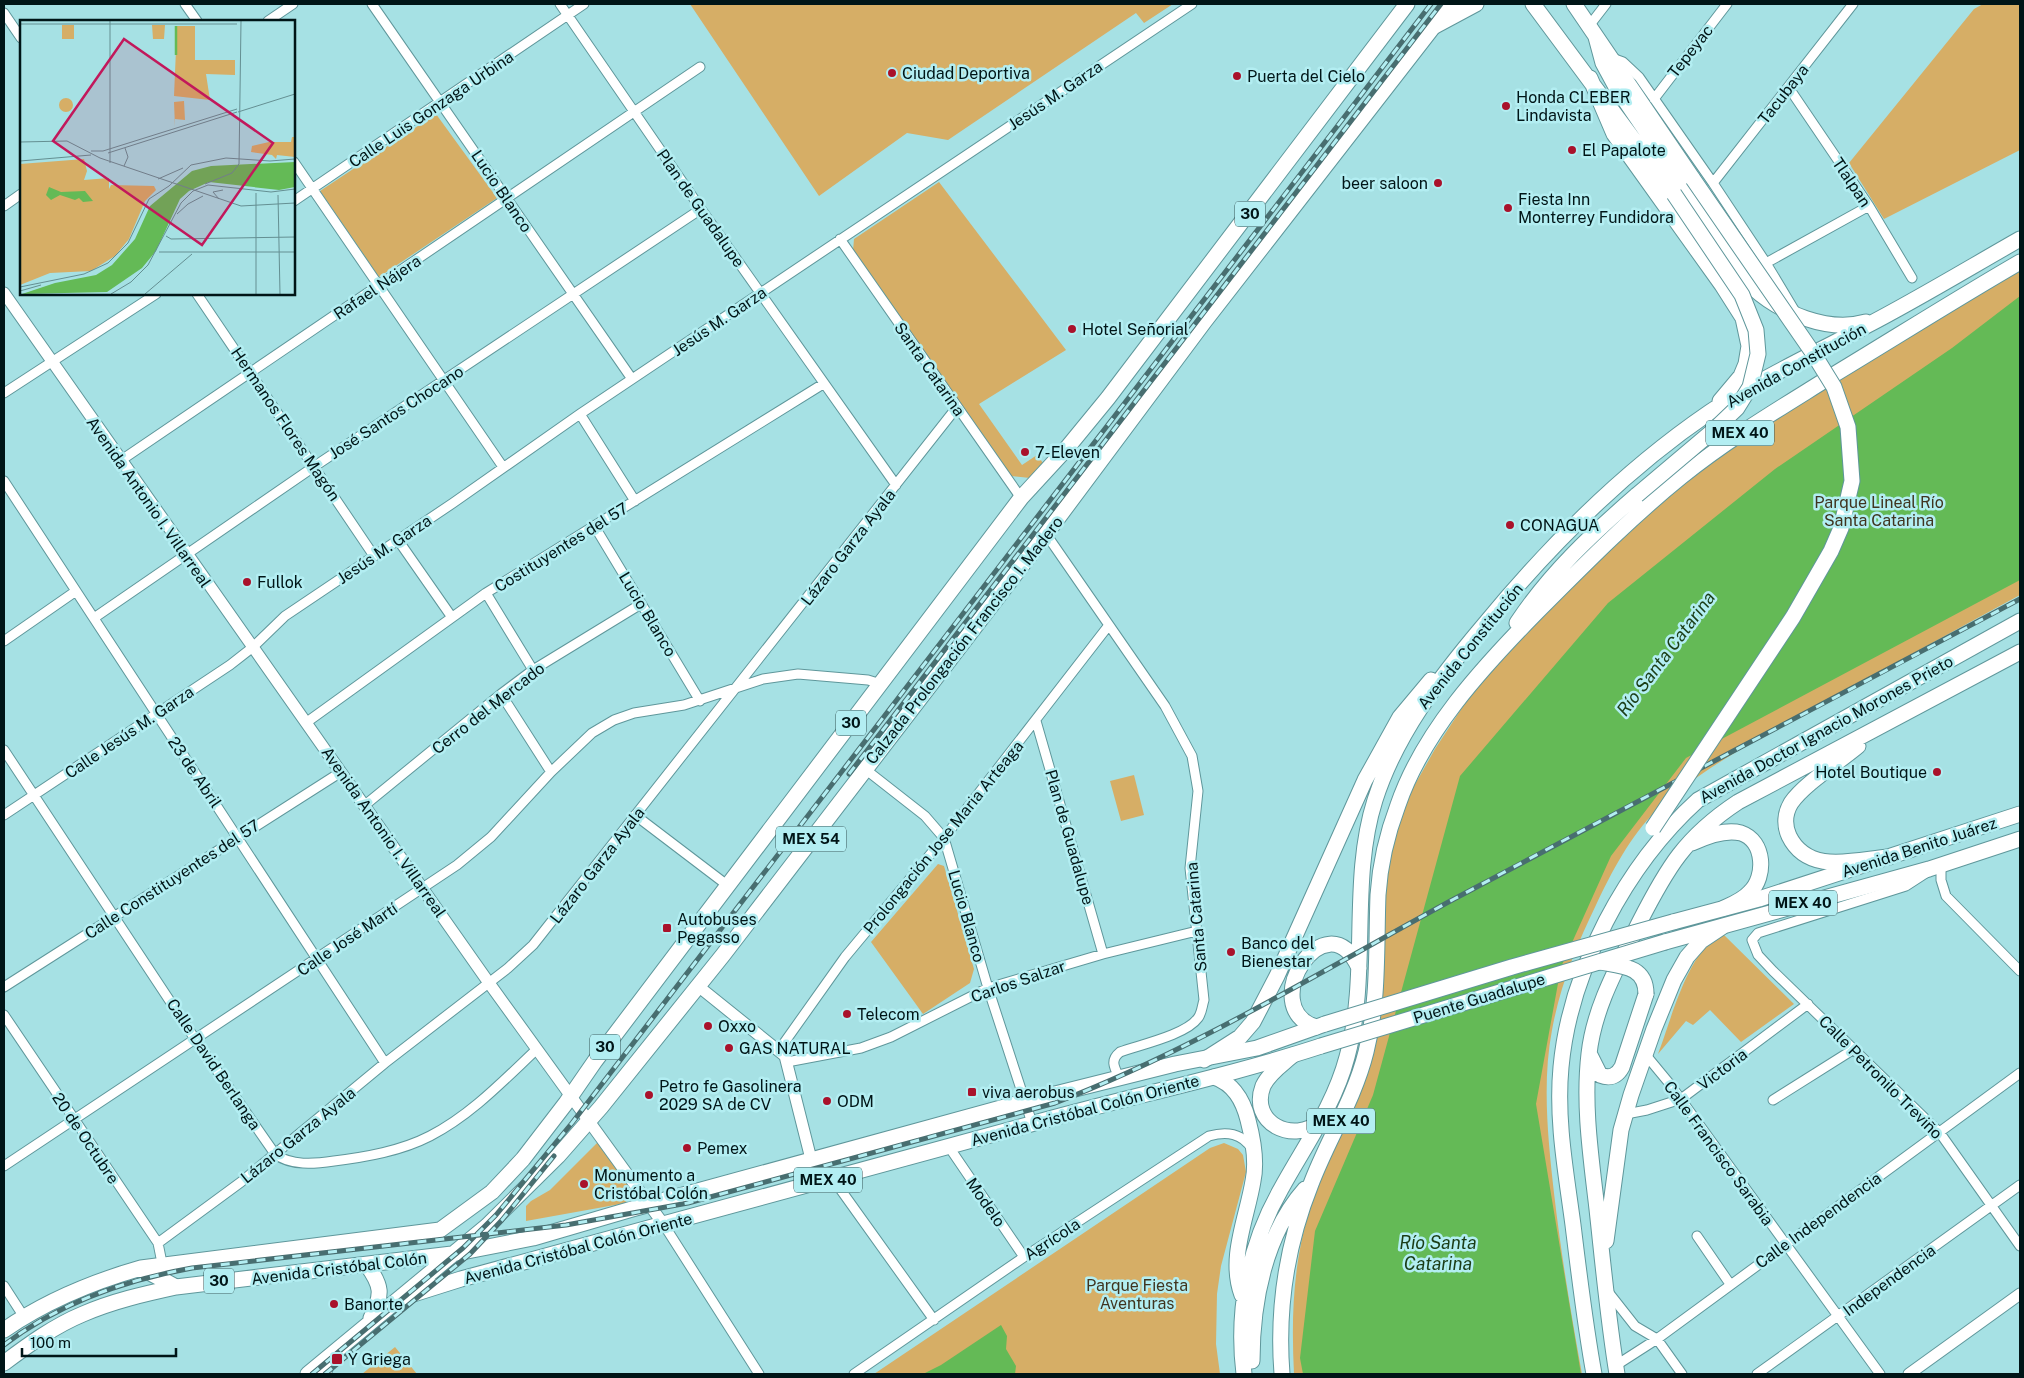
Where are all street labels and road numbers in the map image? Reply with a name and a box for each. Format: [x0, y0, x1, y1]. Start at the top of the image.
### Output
street label: Tepeyac [1664, 21, 1717, 82]
street label: Calle Luis Gonzaga Urbina [345, 47, 517, 172]
street label: Jesús M. Garza [1005, 57, 1106, 134]
street label: Tacubaya [1754, 61, 1813, 128]
street label: Lucio Blanco [467, 146, 536, 236]
street label: Plan de Guadalupe [653, 146, 749, 271]
street label: Tlalpan [1828, 154, 1875, 211]
road number: 30 [1235, 202, 1265, 226]
street label: Rafael Nájera [330, 251, 425, 324]
street label: Jesús M. Garza [669, 283, 770, 360]
street label: Santa Catarina [890, 319, 969, 420]
street label: Avenida Constitución [1723, 319, 1869, 412]
street label: Hermanos Flores Magón [227, 344, 344, 505]
street label: José Santos Chocano [325, 362, 467, 463]
street label: Avenida Antonio I. Villarreal [82, 413, 215, 591]
road number: MEX 40 [1706, 420, 1774, 446]
street label: Lázaro Garza Ayala [797, 485, 900, 609]
street label: Costituyentes del 57 [491, 499, 632, 596]
street label: Jesús M. Garza [334, 511, 435, 588]
street label: Calzada Prolongación Francisco I. Madero [862, 513, 1067, 768]
street label: Lucio Blanco [615, 569, 680, 660]
street label: Avenida Constitución [1414, 580, 1527, 713]
street label: Avenida Doctor Ignacio Morones Prieto [1696, 652, 1956, 807]
street label: Cerro del Mercado [428, 659, 548, 758]
street label: Calle Jesús M. Garza [61, 682, 197, 783]
road number: 30 [836, 710, 866, 736]
street label: 23 de Abril [164, 733, 225, 812]
street label: Prolongación Jose Maria Arteaga [859, 737, 1027, 938]
street label: Avenida Antonio I. Villarreal [317, 743, 450, 921]
street label: Plan de Guadalupe [1041, 767, 1098, 907]
street label: Lázaro Garza Ayala [546, 803, 649, 927]
street label: Avenida Benito Juárez [1839, 813, 1999, 882]
street label: Calle Constituyentes del 57 [81, 816, 263, 943]
road number: MEX 54 [776, 826, 846, 852]
street label: Santa Catarina [1182, 861, 1211, 973]
street label: Lucio Blanco [944, 868, 989, 965]
road number: MEX 40 [1769, 890, 1837, 916]
street label: Calle José Martí [294, 898, 402, 980]
street label: Carlos Salzar [968, 956, 1068, 1007]
street label: Puente Guadalupe [1411, 969, 1547, 1028]
street label: Calle David Berlanga [163, 995, 265, 1134]
street label: Calle Petronilo Treviño [1815, 1012, 1946, 1143]
road number: 30 [590, 1034, 620, 1060]
street label: Victoria [1694, 1045, 1751, 1094]
street label: Avenida Cristóbal Colón Oriente [969, 1071, 1201, 1150]
street label: Calle Francisco Sarabia [1660, 1077, 1777, 1229]
street label: Lázaro Garza Ayala [237, 1083, 359, 1187]
street label: 20 de Octubre [48, 1089, 123, 1187]
road number: MEX 40 [1307, 1108, 1375, 1134]
road number: MEX 40 [794, 1168, 862, 1192]
street label: Calle Independencia [1752, 1168, 1885, 1272]
street label: Modelo [962, 1174, 1009, 1230]
street label: Avenida Cristóbal Colón Oriente [462, 1209, 694, 1288]
street label: Agrícola [1021, 1214, 1084, 1264]
street label: Independencia [1839, 1241, 1939, 1320]
street label: Avenida Cristóbal Colón [250, 1248, 428, 1289]
road number: 30 [204, 1268, 234, 1294]

